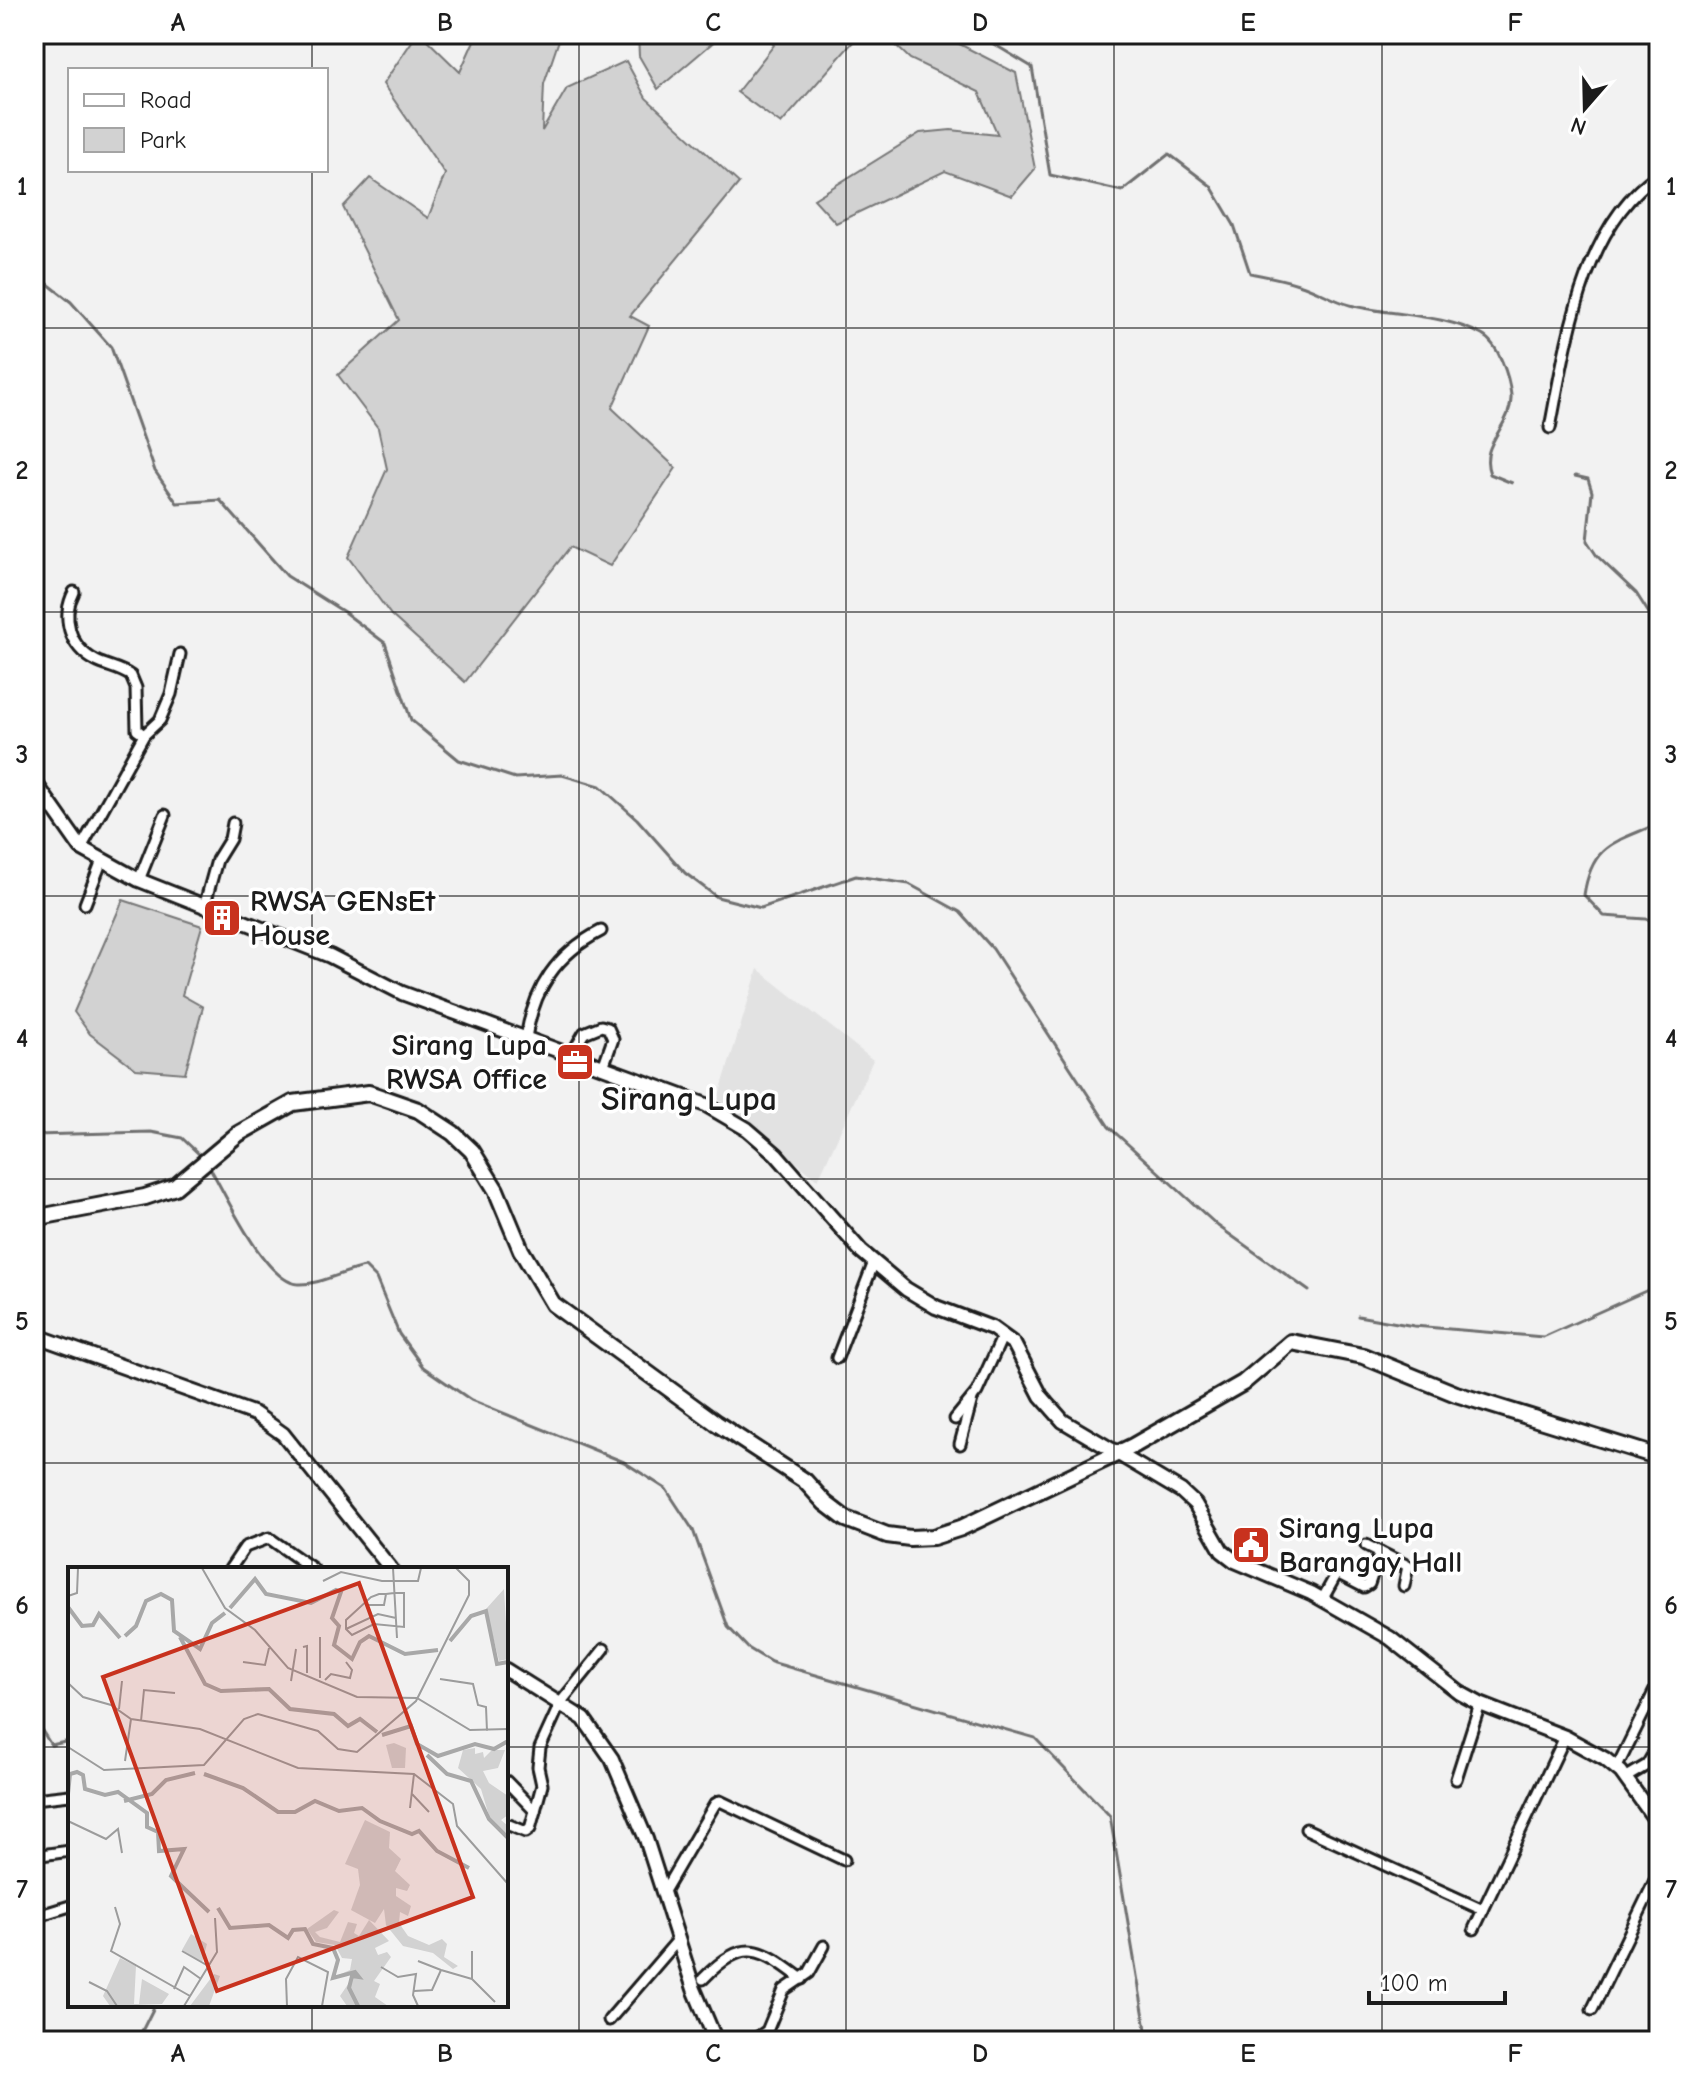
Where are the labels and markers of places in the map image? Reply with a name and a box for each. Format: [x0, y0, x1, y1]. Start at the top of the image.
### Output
place label: RWSA GENsEt House [250, 884, 437, 953]
building icon: RWSA GENsEt House [201, 897, 243, 939]
place label: Sirang Lupa RWSA Office [386, 1028, 547, 1097]
office icon: Sirang Lupa RWSA Office [554, 1041, 596, 1083]
place label: Sirang Lupa Barangay Hall [1279, 1511, 1462, 1580]
public building icon: Sirang Lupa Barangay Hall [1230, 1524, 1272, 1566]

